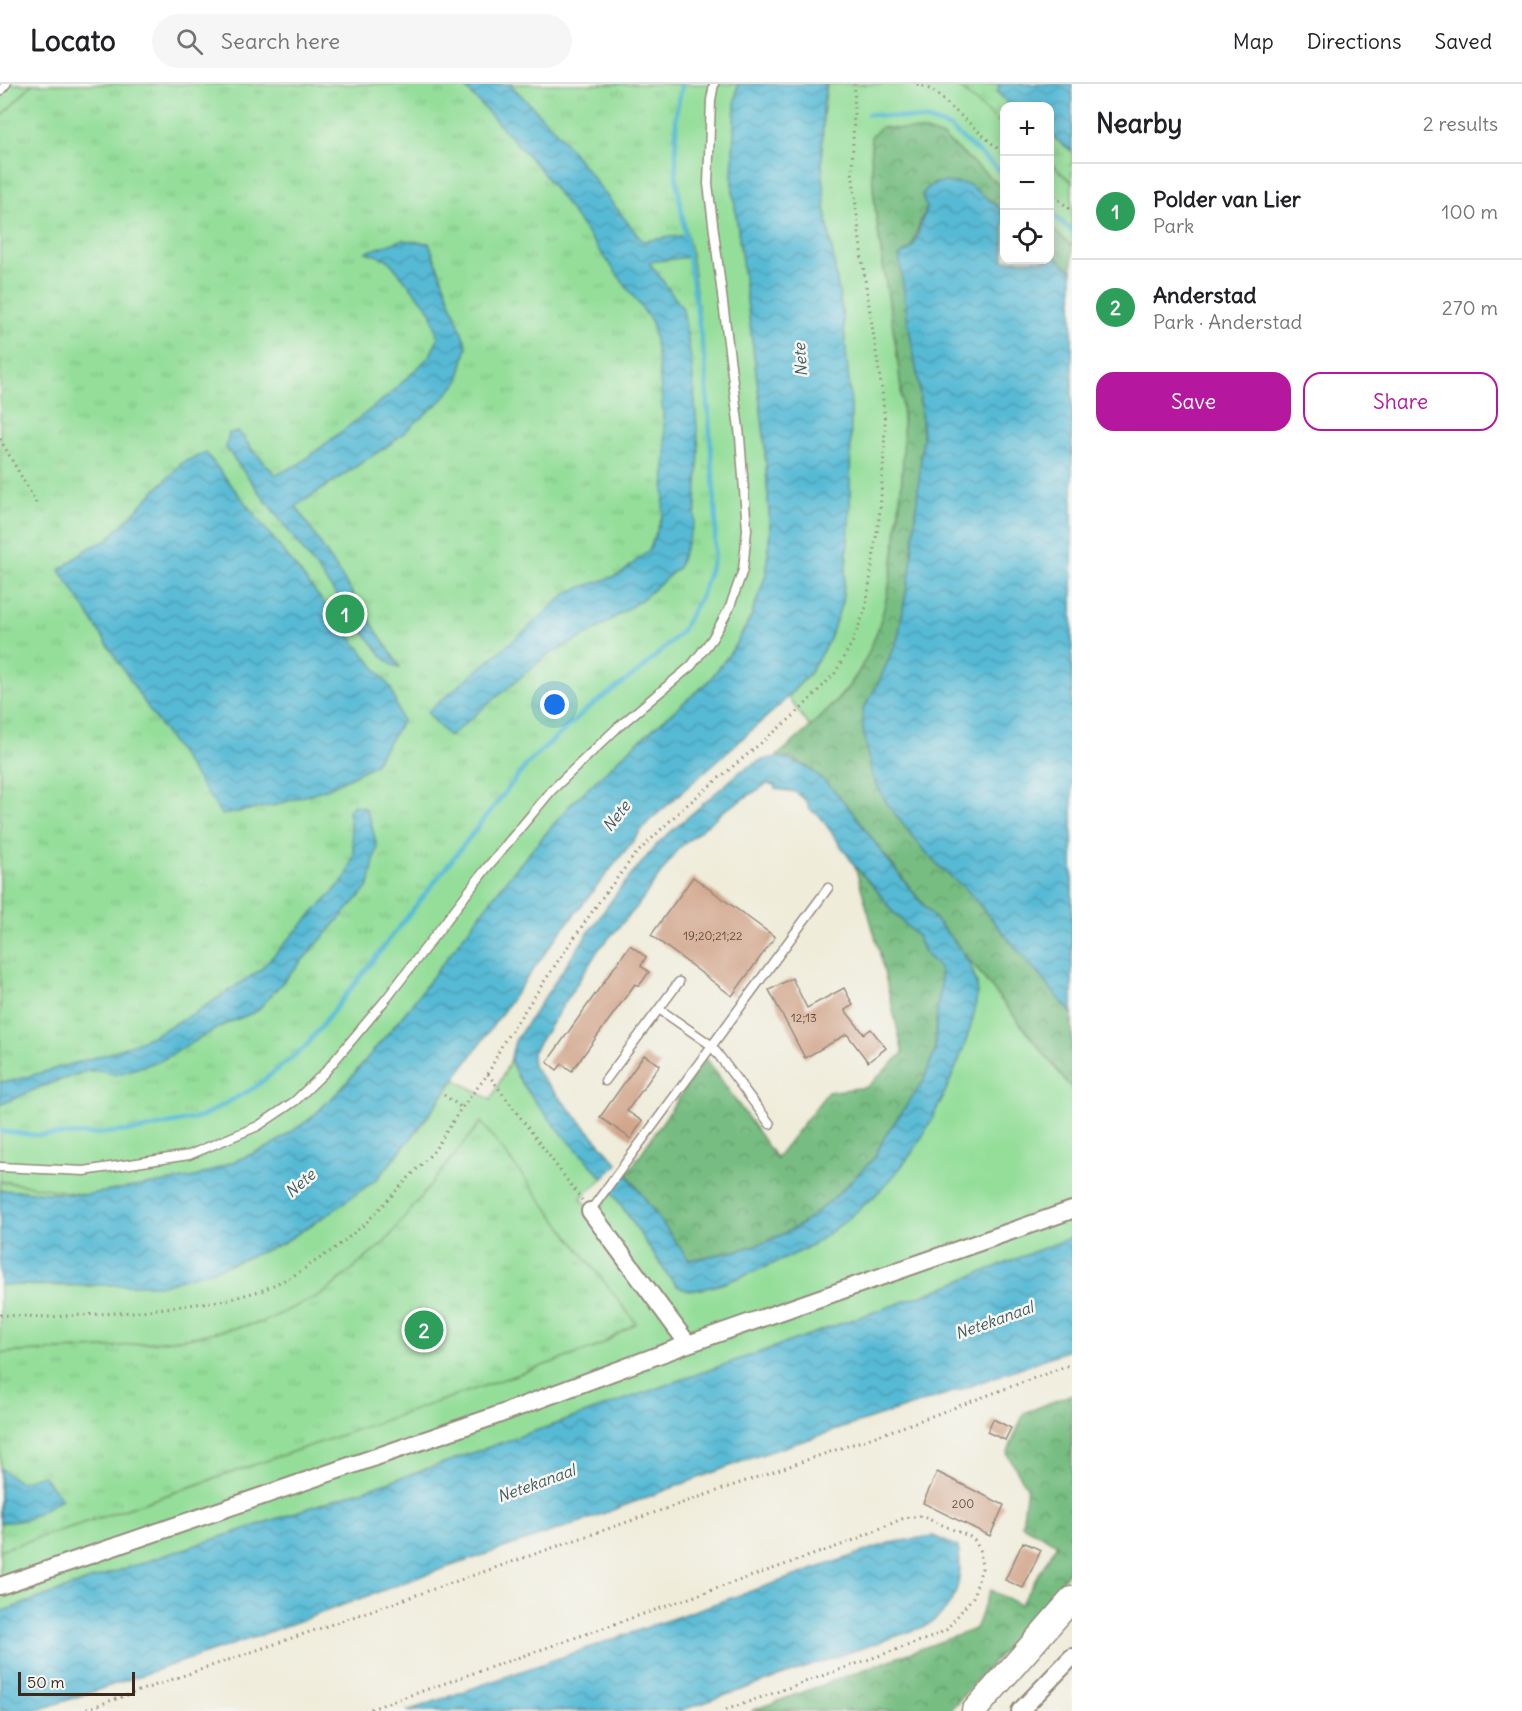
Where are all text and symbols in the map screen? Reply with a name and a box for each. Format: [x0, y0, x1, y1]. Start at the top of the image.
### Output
search box [152, 14, 572, 68]
text: Locato [30, 23, 116, 59]
icon: search [173, 25, 206, 58]
text: Search here [221, 27, 340, 55]
text: Map [1233, 28, 1274, 55]
text: Directions [1307, 28, 1401, 55]
text: Saved [1434, 28, 1492, 55]
map controls [1000, 102, 1054, 264]
button: + [1000, 102, 1054, 156]
text: Nearby [1096, 107, 1182, 140]
text: 2 results [1423, 111, 1498, 136]
button: − [1000, 156, 1054, 210]
text: Polder van Lier [1153, 185, 1301, 213]
text: 1 [1112, 199, 1119, 224]
text: 100 m [1441, 199, 1498, 224]
button: locate [1000, 210, 1054, 264]
text: Park [1153, 213, 1194, 238]
text: Anderstad [1153, 281, 1256, 309]
text: 2 [1110, 295, 1121, 320]
text: 270 m [1442, 295, 1498, 320]
text: Park · Anderstad [1153, 309, 1302, 334]
water label: Nete [789, 341, 811, 377]
button: Save [1096, 372, 1291, 431]
button: Share [1303, 372, 1498, 431]
pin: 1 [326, 592, 364, 636]
your location [540, 690, 569, 719]
water label: Nete [598, 796, 635, 835]
house number: 19;20;21;22 [683, 928, 743, 943]
house number: 12;13 [791, 1010, 817, 1025]
water label: Nete [281, 1164, 320, 1202]
water label: Netekanaal [952, 1296, 1038, 1343]
pin: 2 [404, 1308, 444, 1352]
water label: Netekanaal [494, 1459, 580, 1506]
house number: 200 [952, 1496, 974, 1511]
scale bar [18, 1669, 135, 1696]
text: 50 m [27, 1672, 65, 1692]

